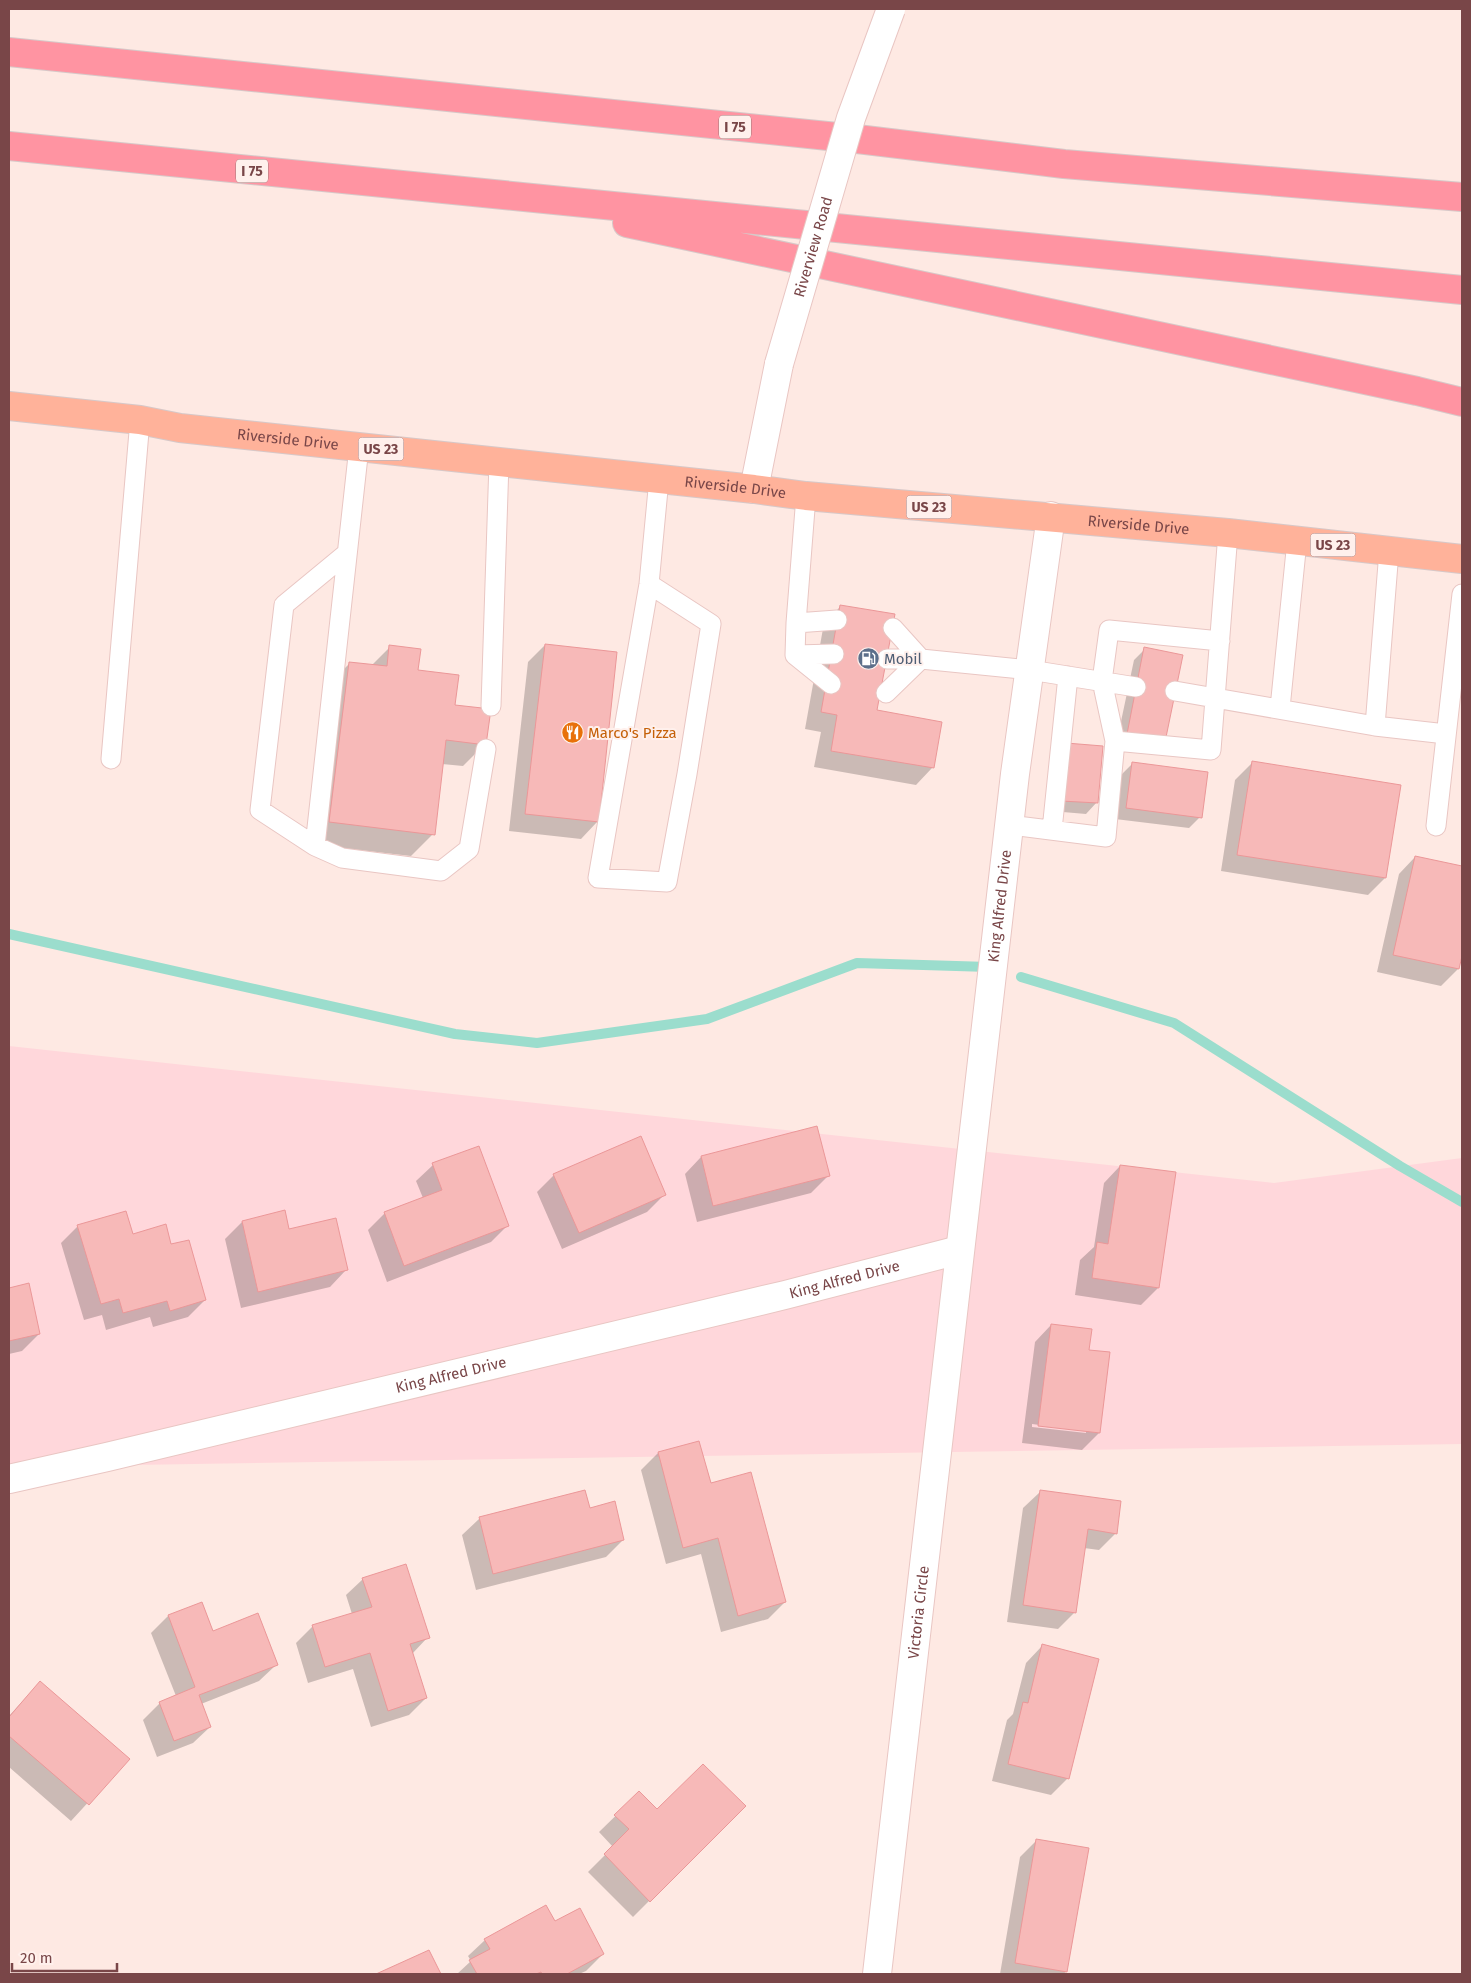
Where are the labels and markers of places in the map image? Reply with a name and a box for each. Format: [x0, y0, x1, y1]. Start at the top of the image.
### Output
fuel station icon: Mobil [856, 647, 880, 671]
place label: Mobil [884, 650, 923, 668]
restaurant icon: Marco's Pizza [560, 721, 584, 745]
place label: Marco's Pizza [588, 724, 677, 742]

